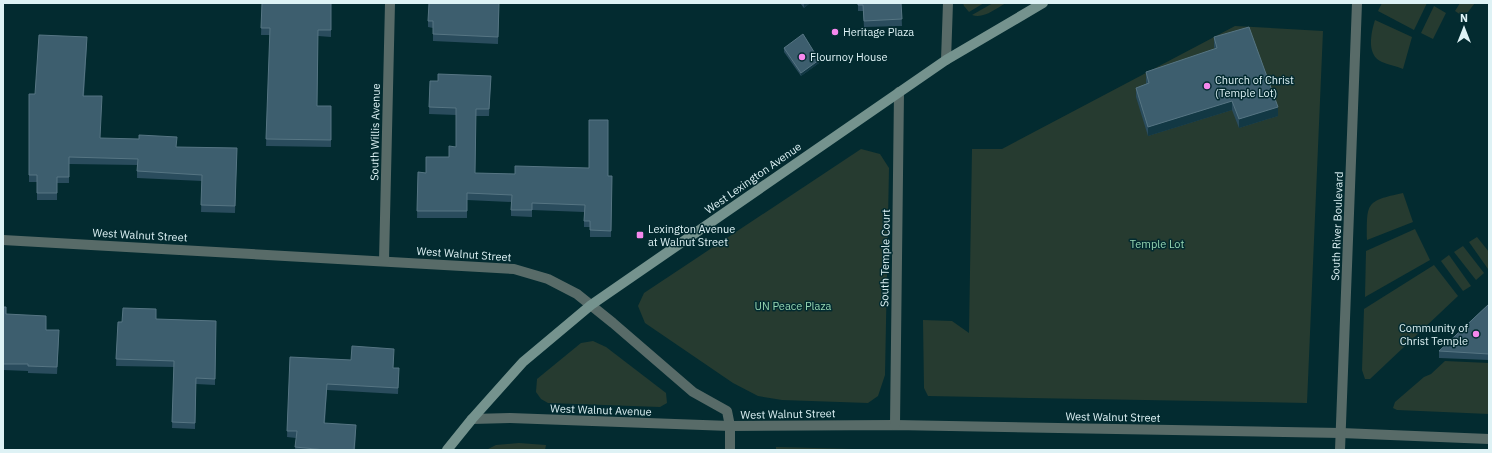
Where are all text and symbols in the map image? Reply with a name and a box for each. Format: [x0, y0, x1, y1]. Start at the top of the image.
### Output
north arrow [1444, 8, 1484, 48]
text: N [1460, 11, 1468, 25]
place label: Heritage Plaza [843, 25, 914, 39]
marker: Heritage Plaza [830, 27, 840, 37]
place label: Flournoy House [810, 50, 888, 64]
marker: Flournoy House [797, 52, 807, 62]
place label: Church of Christ (Temple Lot) [1215, 73, 1294, 100]
marker: Church of Christ (Temple Lot) [1202, 81, 1212, 91]
street label: South Willis Avenue [367, 83, 383, 181]
street label: West Lexington Avenue [702, 139, 804, 217]
street label: South River Boulevard [1328, 171, 1346, 281]
street label: South Temple Court [877, 209, 893, 307]
place label: Lexington Avenue at Walnut Street [648, 222, 735, 249]
street label: West Walnut Street [92, 226, 188, 244]
marker: Lexington Avenue at Walnut Street [635, 230, 645, 240]
park label: Temple Lot [1130, 237, 1184, 251]
street label: West Walnut Street [416, 244, 512, 264]
park label: UN Peace Plaza [755, 299, 832, 313]
place label: Community of Christ Temple [1399, 321, 1468, 348]
marker: Community of Christ Temple [1471, 329, 1481, 339]
street label: West Walnut Avenue [550, 401, 652, 419]
street label: West Walnut Street [740, 406, 836, 422]
street label: West Walnut Street [1065, 409, 1161, 425]

